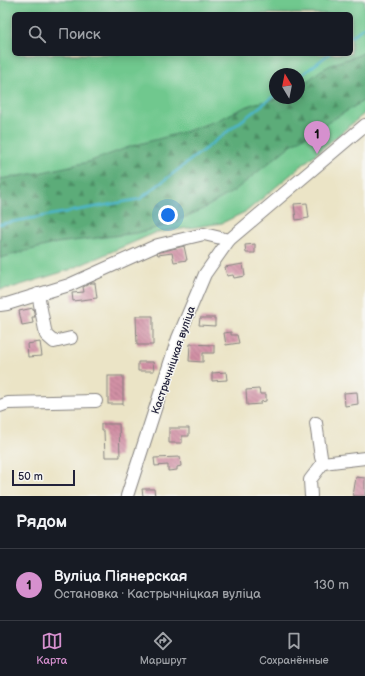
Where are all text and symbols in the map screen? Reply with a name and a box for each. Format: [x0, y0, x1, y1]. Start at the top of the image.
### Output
search box [12, 12, 353, 56]
icon: search [26, 23, 48, 45]
text: Поиск [58, 25, 101, 44]
north arrow [269, 68, 305, 104]
pin: 1 [304, 121, 330, 154]
your location [158, 205, 178, 225]
street label: Кастрычніцкая вуліца [149, 304, 198, 416]
scale bar [12, 468, 75, 487]
text: 50 m [18, 470, 43, 483]
text: Рядом [16, 512, 67, 532]
text: Вуліца Піянерская [54, 567, 187, 586]
text: 1 [26, 577, 32, 593]
text: 130 m [314, 577, 349, 593]
text: Остановка · Кастрычніцкая вуліца [54, 586, 261, 602]
tab: Карта [36, 630, 67, 667]
tab: Маршрут [140, 630, 187, 667]
tab: Сохранённые [259, 630, 329, 667]

